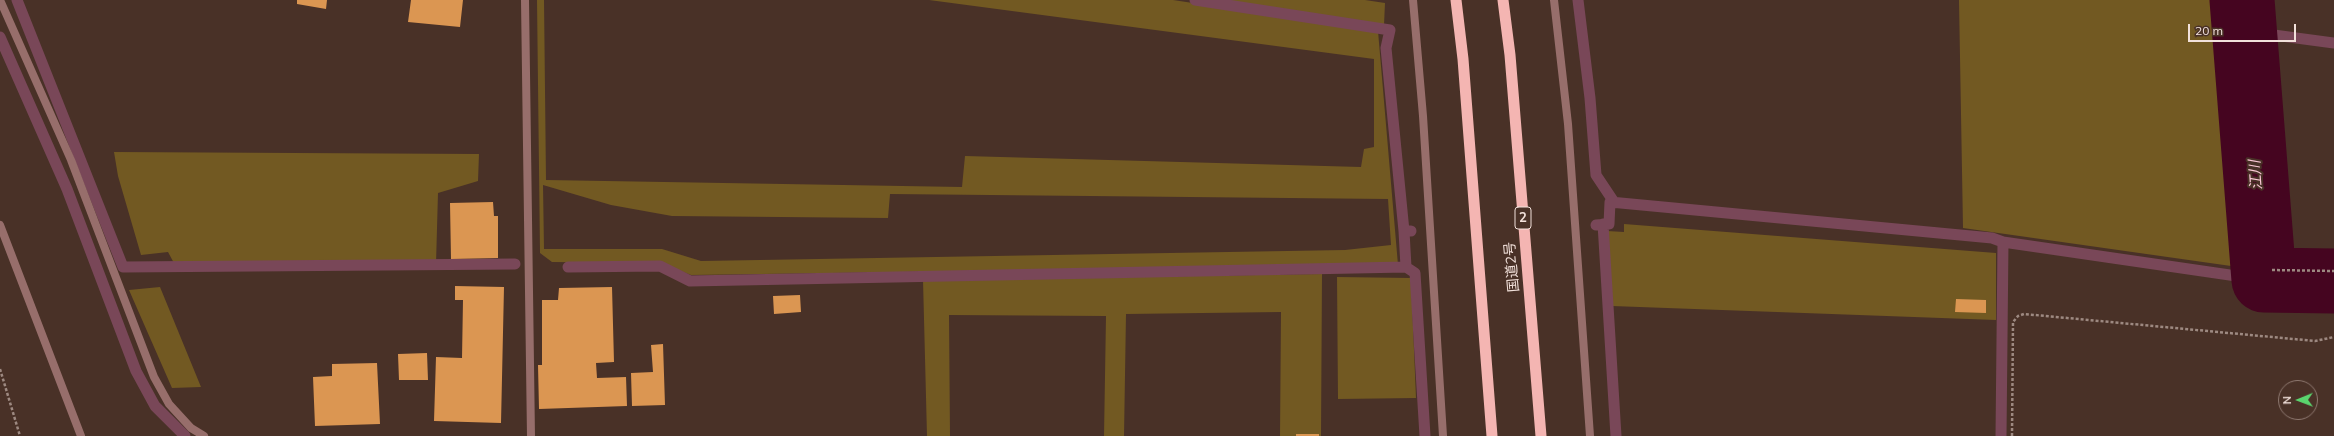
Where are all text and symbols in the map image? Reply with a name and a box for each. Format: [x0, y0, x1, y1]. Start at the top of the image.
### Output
scale bar [2190, 16, 2298, 42]
text: 20 m [2195, 23, 2223, 38]
water label: 江川 [2246, 159, 2266, 191]
road number: 2 [1515, 207, 1531, 229]
street label: 国道2号 [1501, 241, 1523, 293]
north arrow [2278, 380, 2318, 420]
text: N [2280, 396, 2294, 404]

